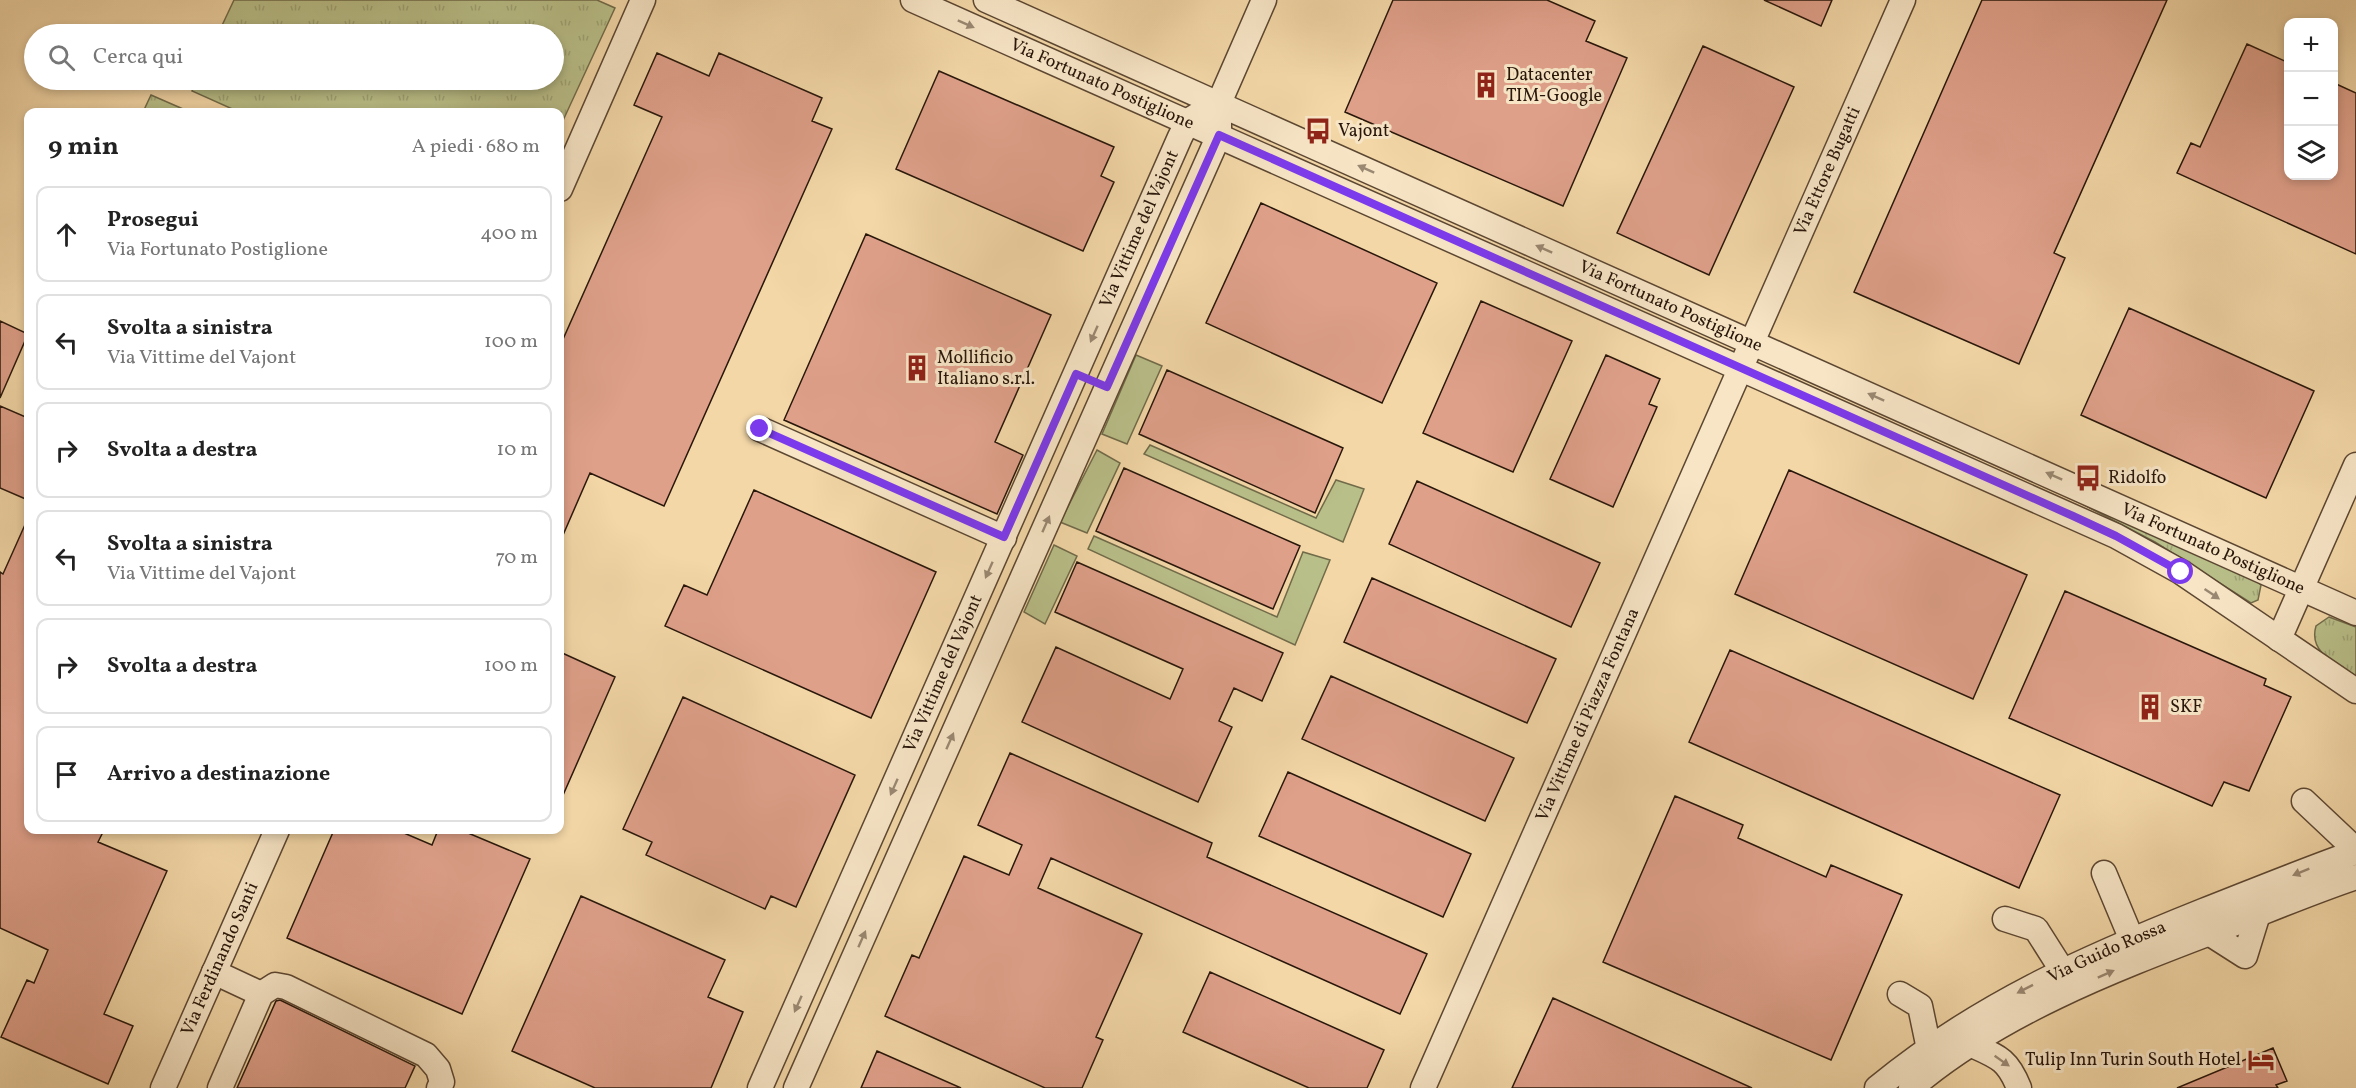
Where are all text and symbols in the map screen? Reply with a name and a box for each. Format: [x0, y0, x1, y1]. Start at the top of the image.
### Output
map controls [2284, 18, 2338, 180]
button: + [2284, 18, 2338, 72]
one-way arrow [958, 19, 975, 28]
search box [24, 24, 564, 90]
street label: Via Fortunato Postiglione [1006, 32, 1198, 136]
icon: search [45, 41, 78, 74]
text: Cerca qui [93, 42, 183, 73]
place label: Datacenter TIM-Google [1506, 63, 1602, 109]
building icon: Datacenter TIM-Google [1471, 70, 1501, 100]
button: − [2284, 72, 2338, 126]
street label: Via Ettore Bugatti [1788, 103, 1867, 240]
bus stop icon: Vajont [1303, 116, 1333, 146]
place label: Vajont [1338, 119, 1389, 144]
button: layers [2284, 126, 2338, 180]
text: 9 min [48, 129, 119, 165]
text: A piedi · 680 m [412, 133, 540, 161]
street label: Via Vittime del Vajont [1093, 146, 1185, 312]
one-way arrow [1357, 164, 1375, 174]
text: Prosegui [107, 205, 199, 236]
icon: ahead [50, 218, 83, 251]
text: 400 m [480, 220, 538, 248]
text: Via Fortunato Postiglione [107, 236, 328, 264]
one-way arrow [1536, 244, 1553, 253]
street label: Via Fortunato Postiglione [1575, 254, 1767, 358]
text: Svolta a sinistra [107, 313, 273, 344]
one-way arrow [1088, 325, 1098, 343]
icon: left [50, 326, 83, 359]
text: 100 m [484, 328, 538, 356]
text: Via Vittime del Vajont [107, 344, 296, 372]
place label: Mollificio Italiano s.r.l. [937, 346, 1035, 392]
building icon: Mollificio Italiano s.r.l. [902, 353, 932, 383]
one-way arrow [1867, 392, 1884, 401]
route end [746, 415, 772, 441]
icon: right [50, 434, 83, 467]
text: Svolta a destra [107, 435, 258, 466]
text: 10 m [497, 436, 538, 464]
bus stop icon: Ridolfo [2073, 463, 2103, 493]
place label: Ridolfo [2108, 466, 2166, 491]
one-way arrow [2045, 472, 2062, 481]
street label: Via Fortunato Postiglione [2117, 497, 2309, 601]
one-way arrow [1041, 515, 1051, 533]
text: Svolta a sinistra [107, 529, 273, 560]
icon: left [50, 542, 83, 575]
text: 70 m [495, 544, 538, 572]
route start [2167, 558, 2193, 584]
text: Via Vittime del Vajont [107, 560, 296, 588]
one-way arrow [984, 561, 994, 579]
one-way arrow [2204, 588, 2221, 599]
street label: Via Vittime del Vajont [897, 591, 989, 757]
street label: Via Vittime di Piazza Fontana [1530, 604, 1646, 825]
icon: right [50, 650, 83, 683]
text: Svolta a destra [107, 651, 258, 682]
text: 100 m [484, 652, 538, 680]
building icon: SKF [2135, 692, 2165, 722]
place label: SKF [2170, 695, 2202, 720]
one-way arrow [945, 732, 955, 750]
icon: arrive [50, 758, 83, 791]
text: Arrivo a destinazione [107, 759, 330, 790]
one-way arrow [889, 778, 898, 795]
one-way arrow [2292, 868, 2310, 877]
street label: Via Ferdinando Santi [175, 878, 265, 1040]
street label: Via Guido Rossa [2043, 915, 2170, 990]
one-way arrow [858, 930, 867, 947]
one-way arrow [2097, 969, 2115, 978]
one-way arrow [2017, 985, 2034, 994]
one-way arrow [793, 995, 803, 1013]
hotel icon: Tulip Inn Turin South Hotel [2246, 1045, 2276, 1075]
place label: Tulip Inn Turin South Hotel [2025, 1048, 2241, 1073]
one-way arrow [1994, 1054, 2009, 1066]

